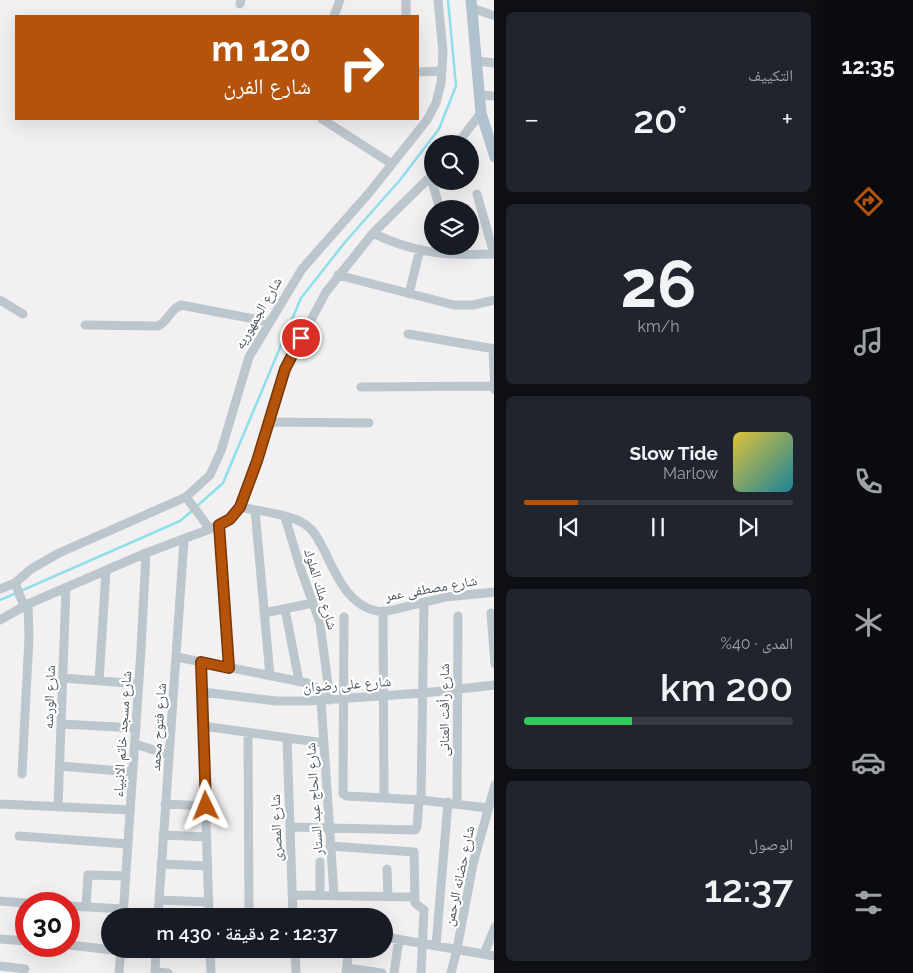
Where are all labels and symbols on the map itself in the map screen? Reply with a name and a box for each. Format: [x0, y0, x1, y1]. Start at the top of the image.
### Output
street label: شارع الجمهوريه [231, 274, 287, 353]
pin [280, 317, 322, 359]
street label: شارع ملك الملوك [299, 547, 341, 632]
street label: شارع مصطفى عمر [383, 572, 479, 606]
street label: شارع رأفت العنانى [436, 663, 454, 757]
street label: شارع الورشه [40, 665, 60, 729]
street label: شارع مسجد خاتم الانبياء [110, 670, 136, 798]
street label: شارع على رضوان [302, 673, 392, 697]
street label: شارع فتوح محمد [147, 682, 171, 772]
street label: شارع الحاج عبد الستار [302, 742, 328, 857]
position arrow [179, 779, 231, 831]
street label: شارع المصرى [267, 794, 287, 862]
street label: شارع حضانه الرحمن [441, 824, 479, 928]
speed limit sign: 30 [15, 892, 80, 957]

